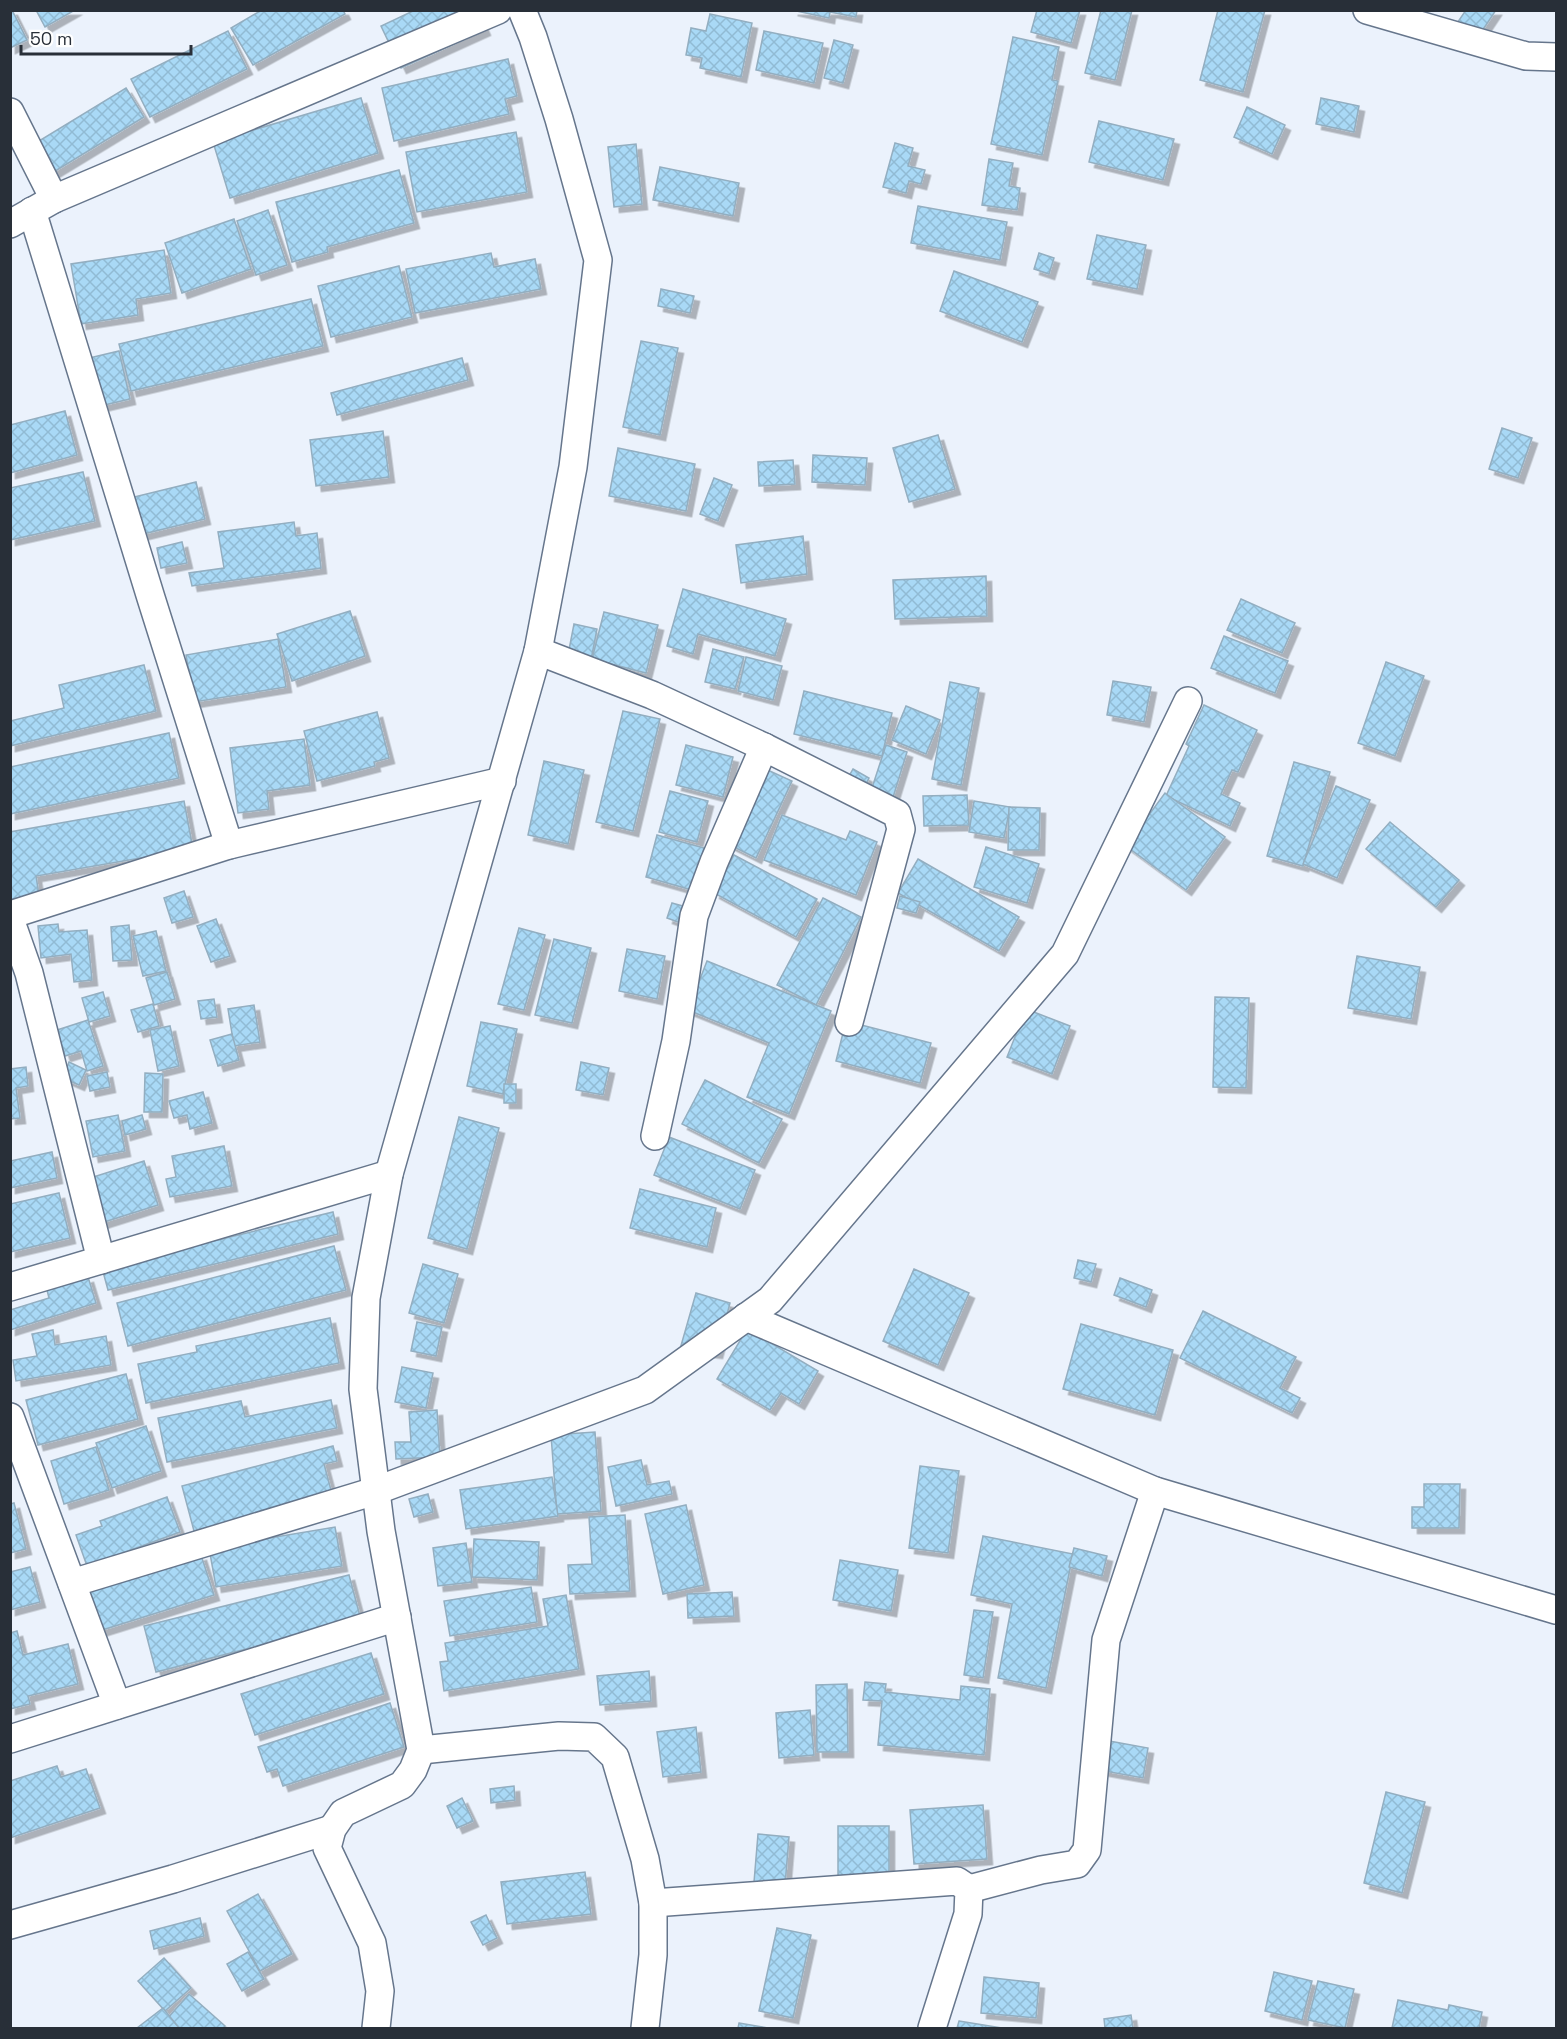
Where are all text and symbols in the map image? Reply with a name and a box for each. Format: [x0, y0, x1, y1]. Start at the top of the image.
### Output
scale bar [21, 18, 190, 56]
text: 50 m [30, 27, 72, 50]

